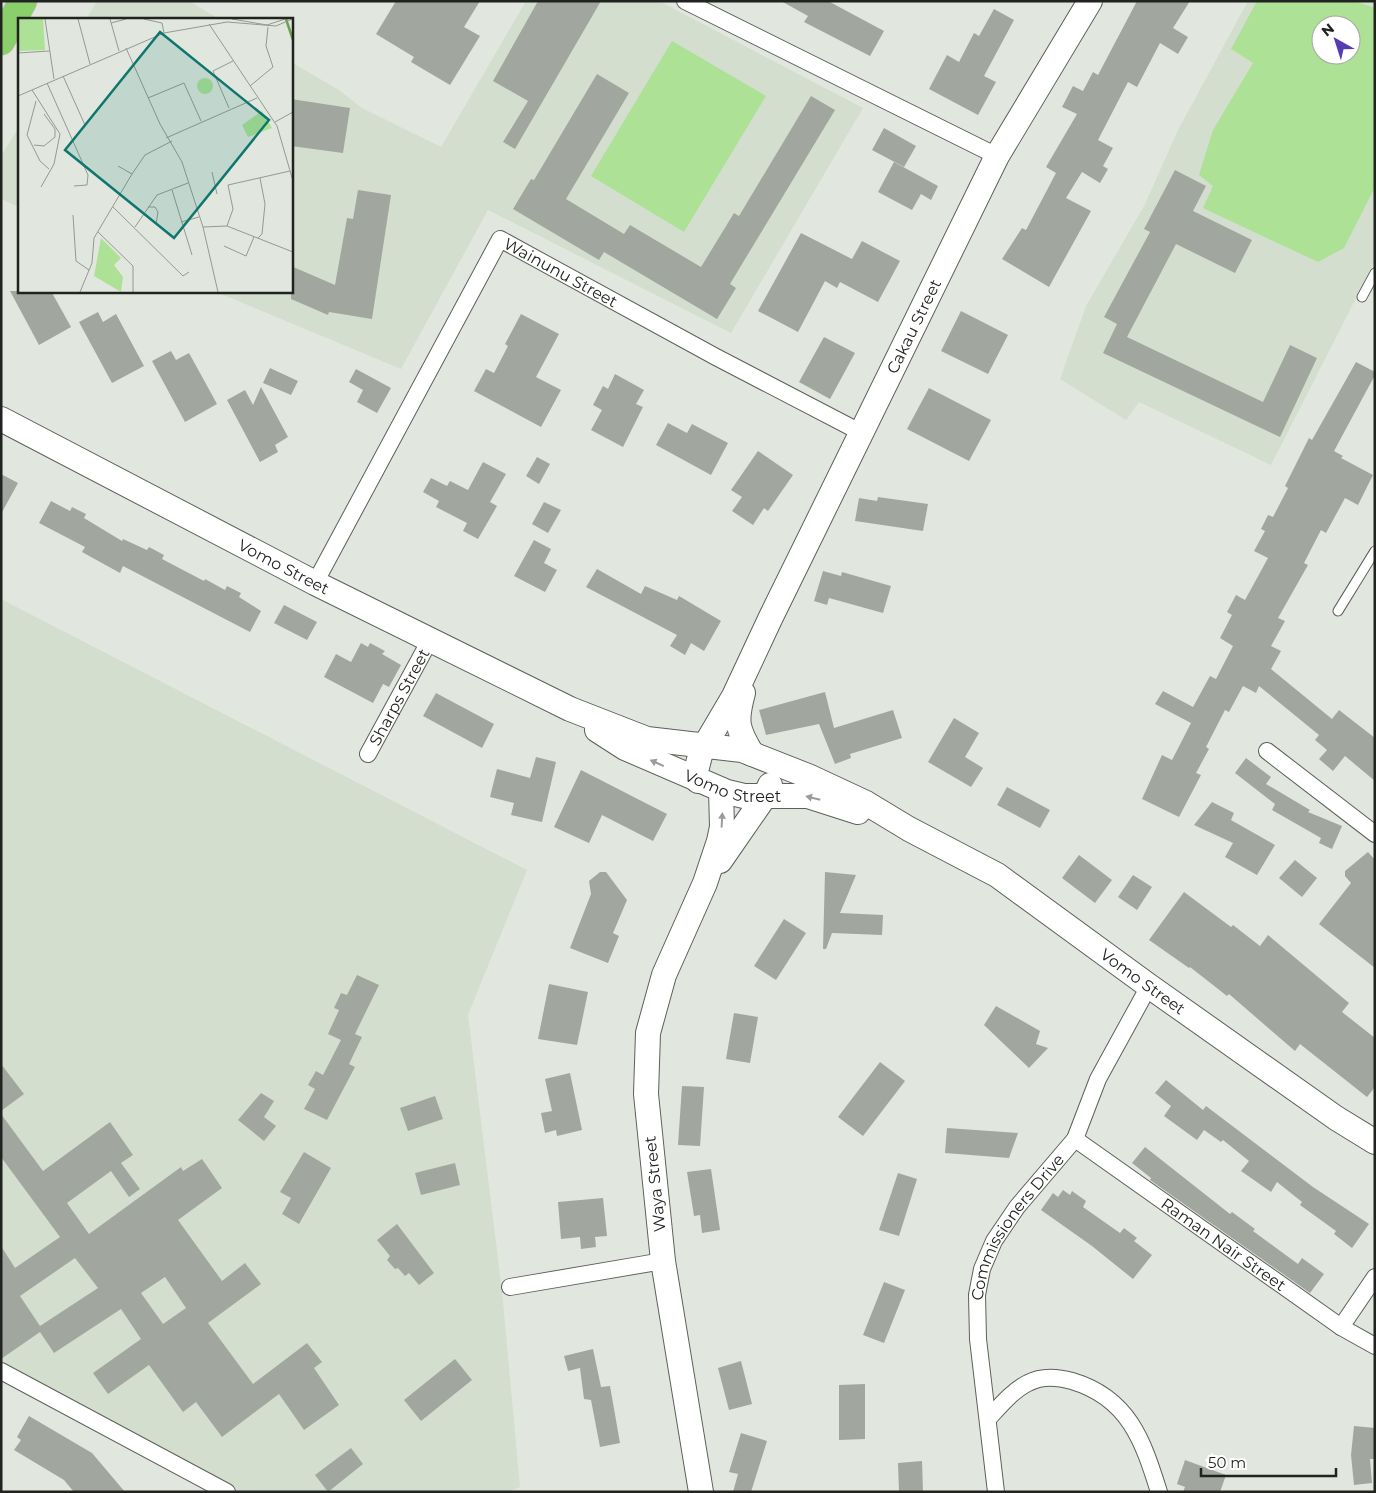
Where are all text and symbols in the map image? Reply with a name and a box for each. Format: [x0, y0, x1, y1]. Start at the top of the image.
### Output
north arrow [1311, 15, 1361, 65]
inset map [18, 18, 292, 292]
text: N [1318, 19, 1338, 40]
street label: Wainunu Street [501, 234, 621, 311]
street label: Cakau Street [882, 275, 945, 377]
street label: Vomo Street [235, 535, 333, 598]
street label: Sharps Street [365, 645, 433, 749]
one-way arrow [650, 758, 664, 766]
street label: Vomo Street [682, 765, 782, 806]
one-way arrow [805, 793, 820, 801]
one-way arrow [718, 812, 726, 828]
street label: Vomo Street [1097, 944, 1189, 1018]
street label: Waya Street [640, 1135, 669, 1233]
street label: Commissioners Drive [967, 1150, 1068, 1302]
street label: Raman Nair Street [1158, 1194, 1290, 1295]
scale bar [1201, 1446, 1336, 1478]
text: 50 m [1208, 1453, 1246, 1472]

